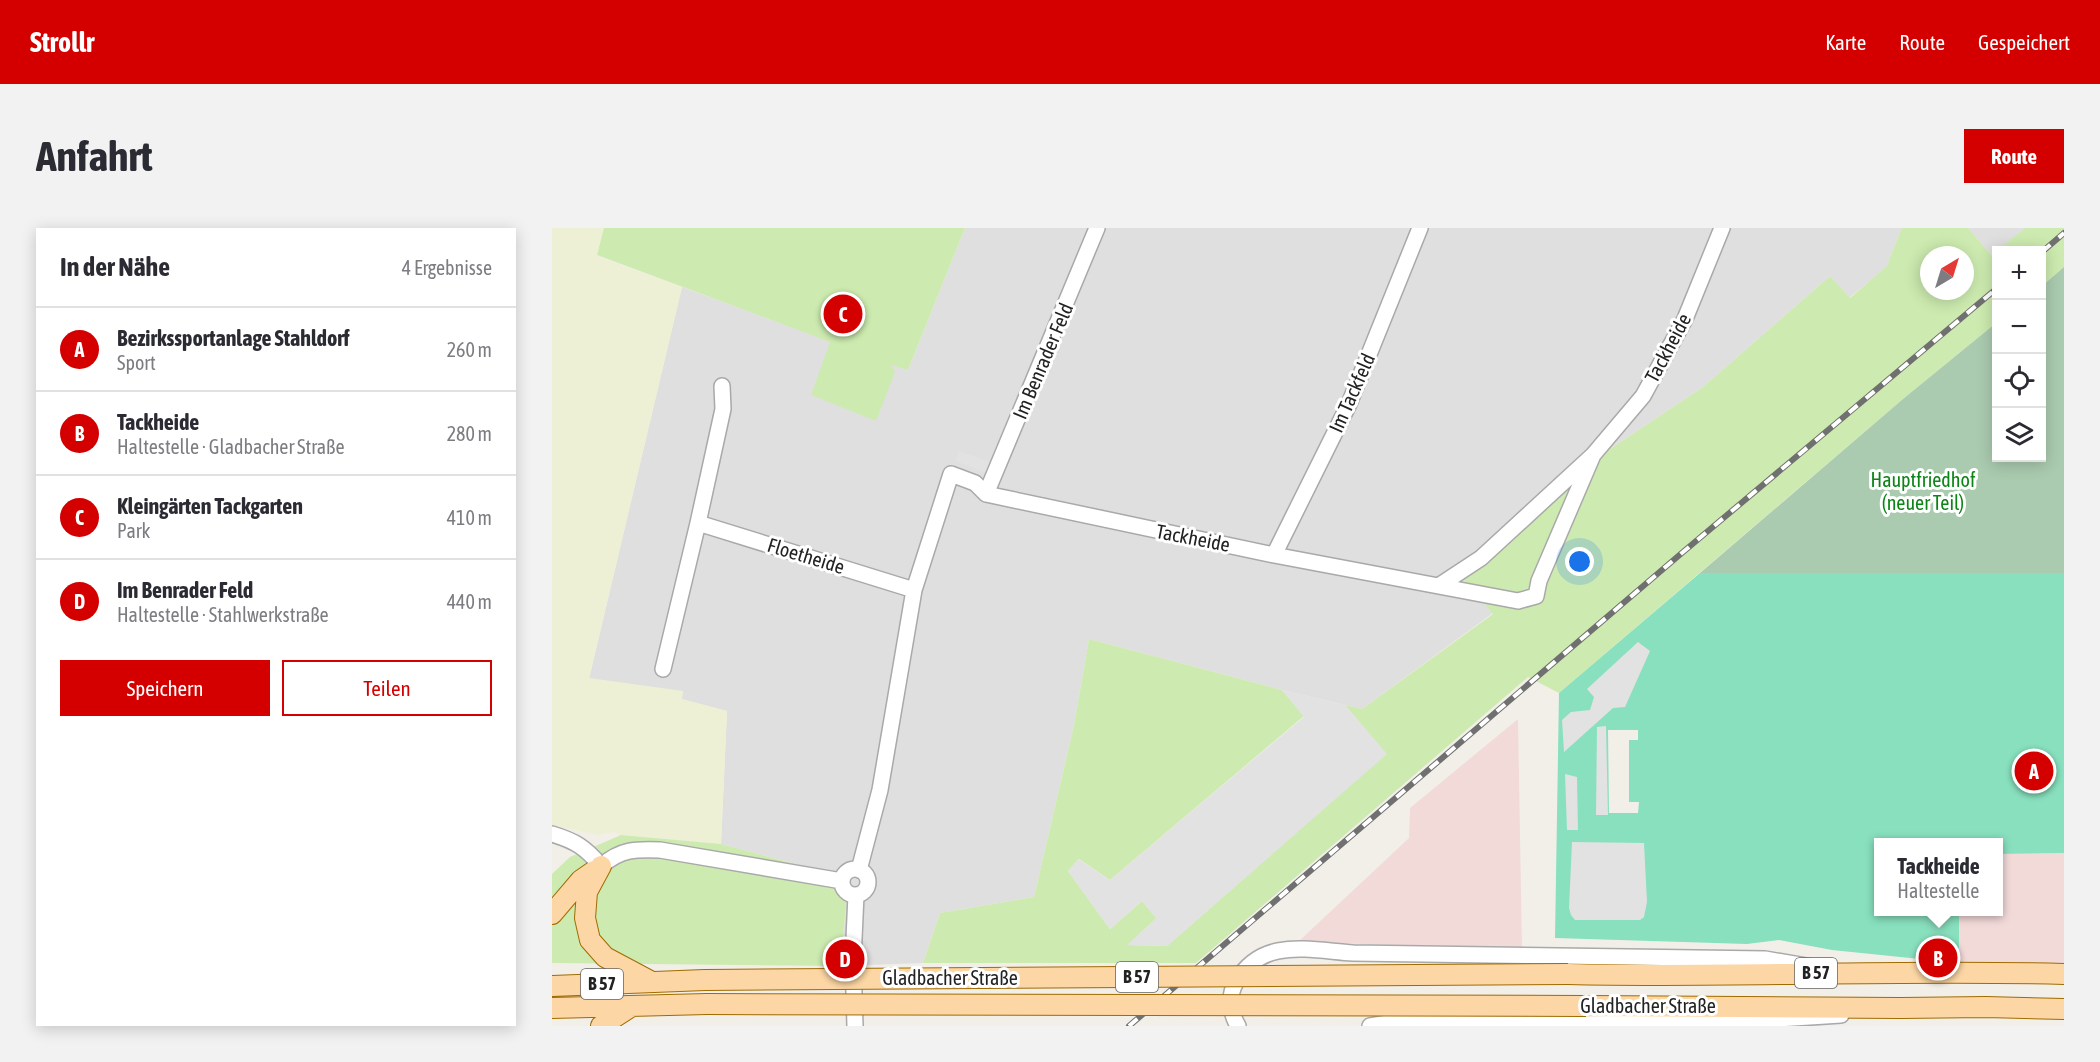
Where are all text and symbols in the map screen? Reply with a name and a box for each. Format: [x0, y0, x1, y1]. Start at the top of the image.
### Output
text: Strollr [30, 26, 94, 58]
text: Karte [1825, 30, 1866, 54]
text: Route [1899, 30, 1945, 54]
text: Gespeichert [1978, 30, 2070, 54]
button: Route [1964, 129, 2064, 183]
text: Anfahrt [36, 132, 153, 180]
north arrow [1920, 246, 1974, 300]
map controls [1992, 246, 2046, 462]
button: + [1992, 246, 2046, 300]
text: In der Nähe [60, 252, 170, 282]
text: 4 Ergebnisse [402, 256, 492, 279]
pin: C [824, 292, 862, 337]
street label: Im Benrader Feld [1008, 299, 1077, 422]
button: − [1992, 300, 2046, 354]
street label: Tackheide [1640, 309, 1695, 386]
text: Bezirkssportanlage Stahldorf [117, 325, 350, 351]
text: A [75, 338, 84, 361]
text: 260 m [447, 338, 492, 361]
street label: Im Tackfeld [1324, 350, 1379, 436]
text: Sport [117, 351, 156, 374]
button: locate [1992, 354, 2046, 408]
button: layers [1992, 408, 2046, 462]
text: Tackheide [117, 409, 199, 435]
text: B [75, 422, 84, 445]
text: 280 m [447, 422, 492, 445]
text: Haltestelle · Gladbacher Straße [117, 435, 345, 458]
park label: Hauptfriedhof (neuer Teil) [1871, 468, 1976, 514]
text: Kleingärten Tackgarten [117, 493, 303, 519]
text: C [75, 506, 84, 529]
text: 410 m [447, 506, 492, 529]
text: Park [117, 519, 150, 542]
street label: Tackheide [1154, 519, 1232, 556]
street label: Floetheide [765, 533, 847, 578]
your location [1565, 547, 1594, 576]
text: Im Benrader Feld [117, 577, 253, 603]
text: D [74, 590, 85, 613]
text: 440 m [447, 590, 492, 613]
text: Haltestelle · Stahlwerkstraße [117, 603, 329, 626]
button: Speichern [60, 660, 270, 716]
button: Teilen [282, 660, 492, 716]
pin: A [2014, 748, 2054, 794]
popup [1874, 838, 2003, 916]
text: Tackheide [1897, 853, 1980, 879]
text: Haltestelle [1897, 879, 1979, 902]
pin: D [826, 936, 864, 982]
pin: B [1918, 936, 1958, 980]
road number: B 57 [1795, 958, 1837, 988]
road number: B 57 [1116, 962, 1158, 992]
street label: Gladbacher Straße [882, 966, 1018, 989]
road number: B 57 [581, 969, 623, 999]
street label: Gladbacher Straße [1580, 994, 1716, 1017]

